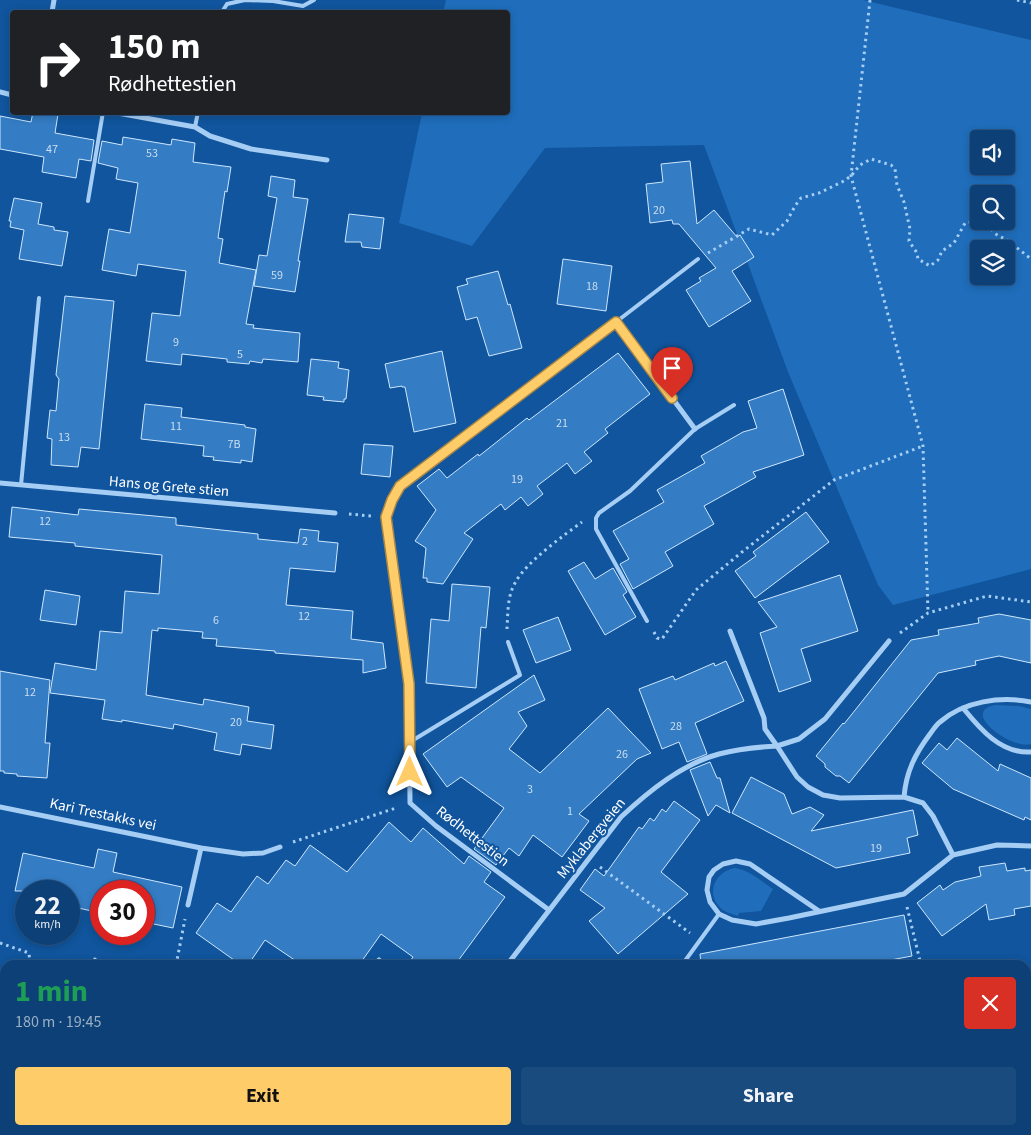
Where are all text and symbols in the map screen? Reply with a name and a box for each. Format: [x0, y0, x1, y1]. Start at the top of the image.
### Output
text: 150 m [108, 22, 200, 72]
icon: right [25, 30, 90, 95]
text: Rødhettestien [108, 68, 237, 100]
map controls [970, 130, 1015, 285]
button: sound [970, 130, 1015, 175]
house number: 47 [46, 141, 58, 158]
house number: 53 [146, 145, 158, 162]
button: search [970, 185, 1015, 230]
house number: 20 [653, 202, 665, 219]
button: layers [970, 240, 1015, 285]
house number: 59 [271, 267, 283, 284]
house number: 18 [586, 278, 598, 295]
house number: 9 [173, 334, 179, 351]
house number: 5 [237, 346, 243, 363]
pin [651, 347, 693, 398]
icon: arrive [658, 354, 686, 382]
house number: 21 [556, 415, 568, 432]
house number: 11 [170, 418, 182, 435]
house number: 13 [58, 429, 70, 446]
house number: 7B [227, 436, 241, 453]
street label: Hans og Grete stien [108, 471, 230, 502]
house number: 19 [511, 471, 523, 488]
house number: 12 [39, 513, 51, 530]
house number: 2 [302, 533, 308, 550]
house number: 12 [298, 608, 310, 625]
house number: 6 [213, 612, 219, 629]
house number: 12 [24, 684, 36, 701]
house number: 20 [230, 714, 242, 731]
house number: 28 [670, 718, 682, 735]
position arrow [383, 745, 435, 797]
house number: 26 [616, 746, 628, 763]
house number: 3 [527, 781, 533, 798]
street label: Kari Trestakks vei [48, 793, 158, 836]
street label: Myklabergveien [552, 793, 631, 883]
street label: Rødhettestien [432, 801, 514, 872]
house number: 1 [567, 803, 573, 820]
house number: 19 [870, 840, 882, 857]
speed limit sign: 30 [90, 880, 155, 945]
text: 22 [34, 888, 61, 924]
text: km/h [34, 916, 61, 933]
text: 1 min [15, 970, 88, 1013]
button: close [964, 977, 1016, 1029]
text: 180 m · 19:45 [15, 1011, 102, 1033]
button: Exit [15, 1067, 511, 1125]
button: Share [521, 1067, 1016, 1125]

